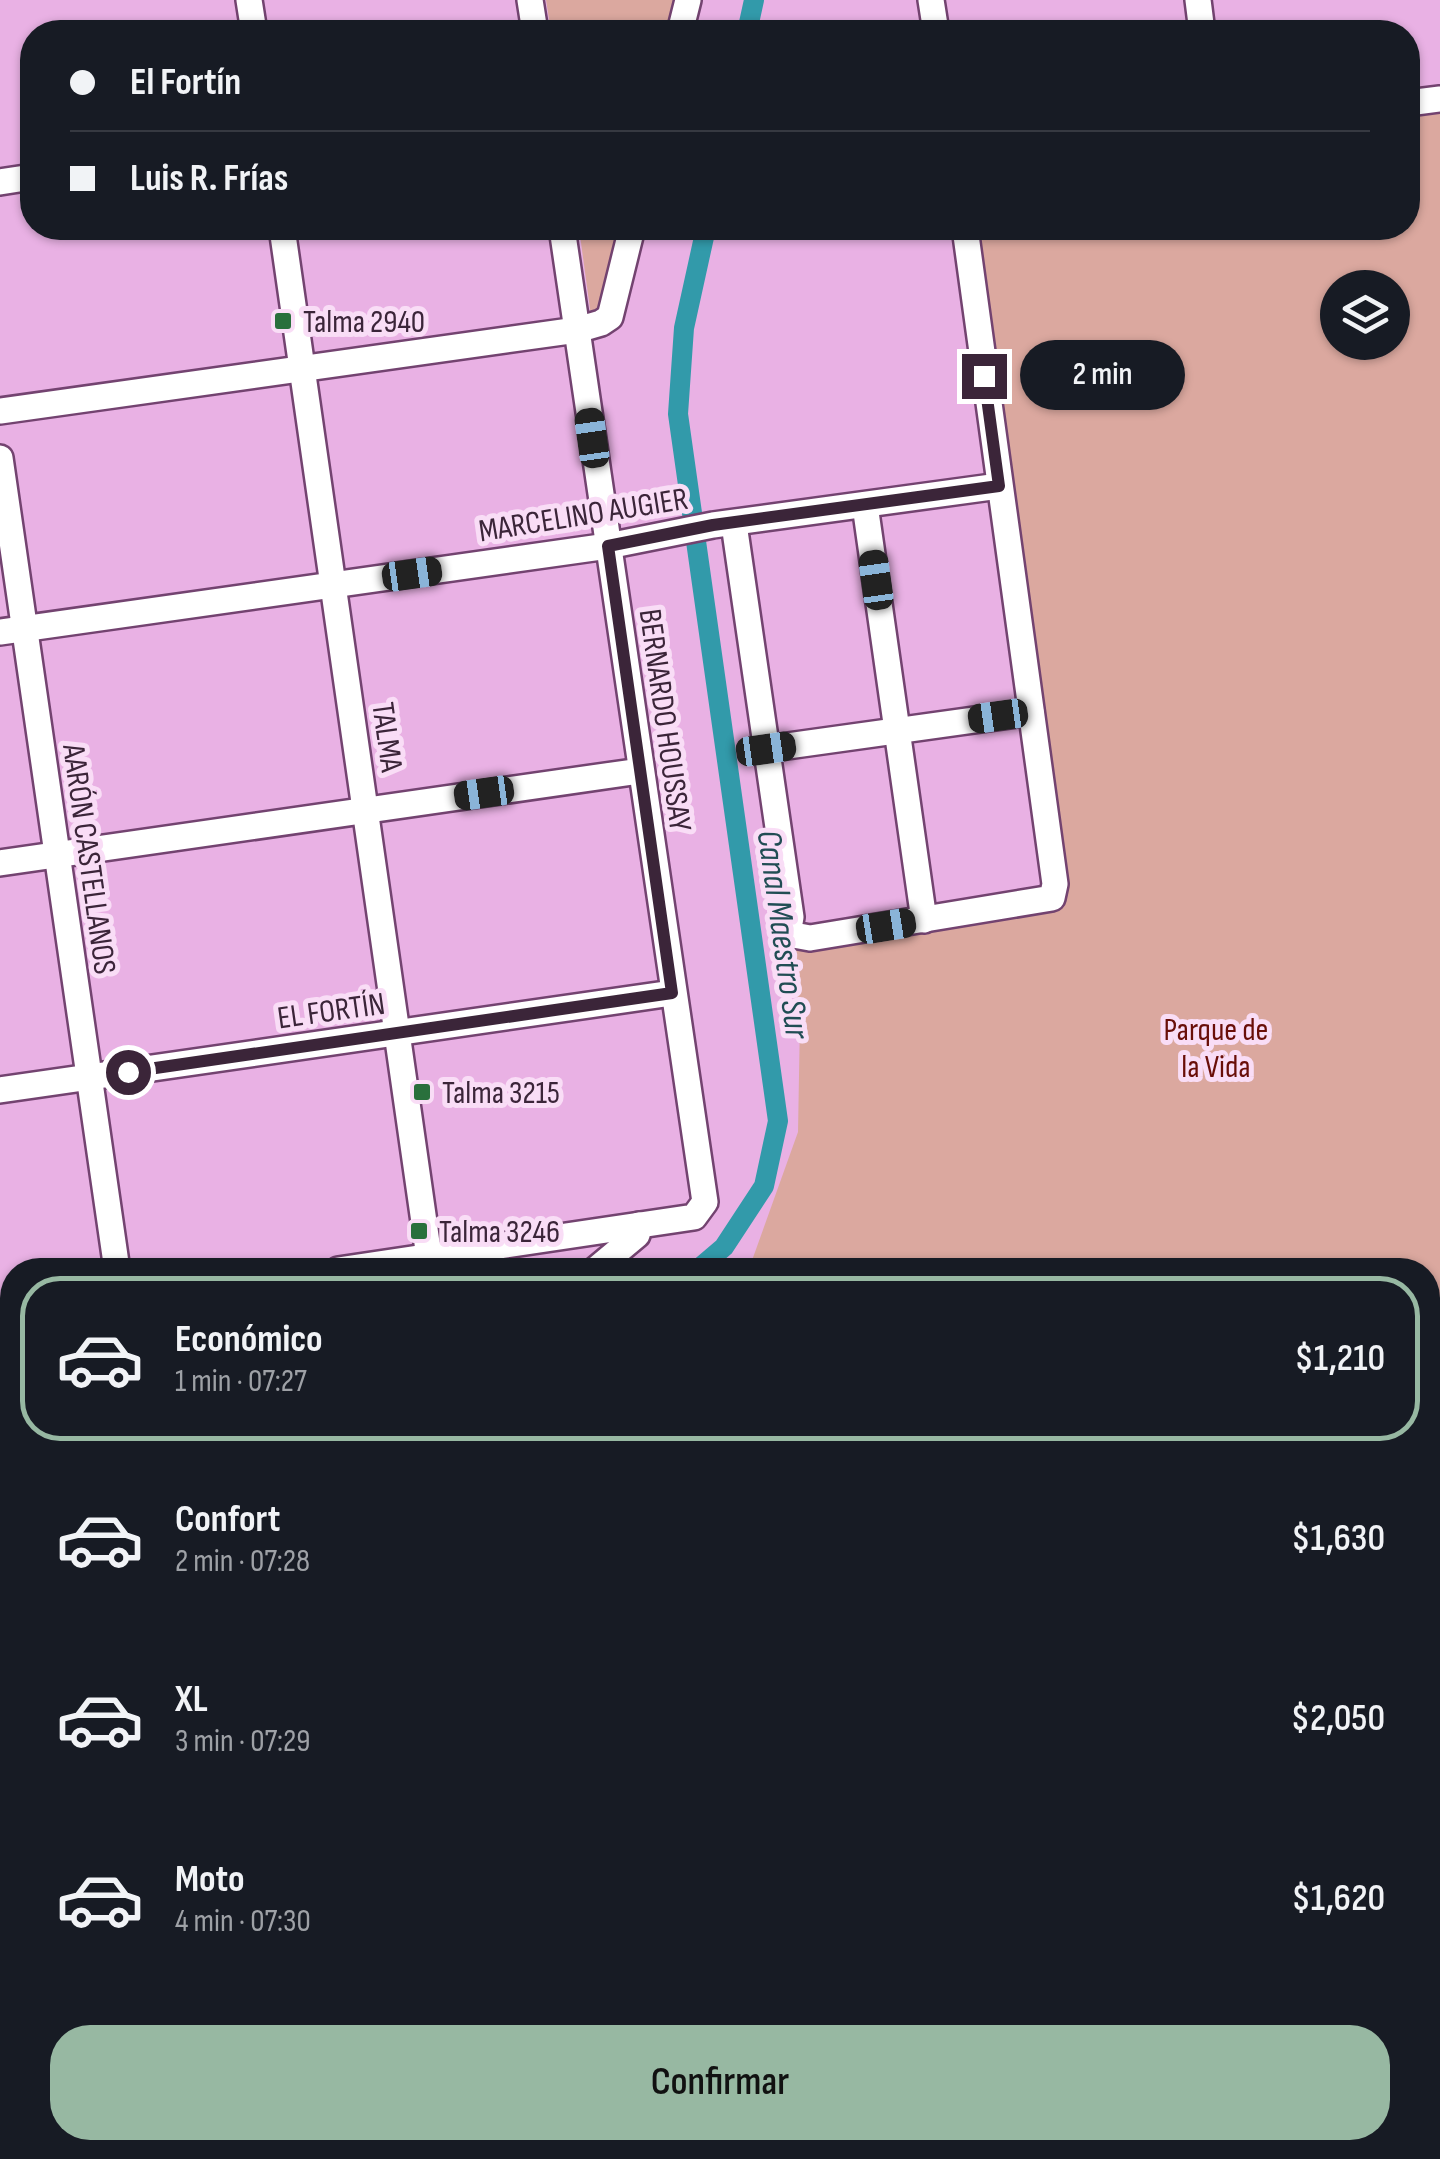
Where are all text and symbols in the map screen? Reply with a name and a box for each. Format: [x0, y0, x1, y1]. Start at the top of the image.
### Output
text: El Fortín [130, 60, 241, 105]
text: Luis R. Frías [130, 156, 288, 201]
map controls [1320, 270, 1410, 360]
button: layers [1320, 270, 1410, 360]
place label: Talma 2940 [303, 303, 425, 342]
marker: Talma 2940 [272, 310, 294, 332]
callout: 2 min [1019, 341, 1184, 411]
route end [962, 354, 1007, 399]
text: 2 min [1073, 355, 1132, 394]
car [573, 406, 611, 470]
street label: MARCELINO AUGIER [476, 480, 691, 551]
car [857, 548, 895, 612]
car [380, 555, 444, 593]
street label: BERNARDO HOUSSAY [630, 607, 700, 834]
car [966, 697, 1030, 735]
street label: TALMA [362, 700, 411, 775]
car [734, 730, 798, 768]
street label: AARÓN CASTELLANOS [53, 741, 124, 977]
car [452, 774, 516, 812]
water label: Canal Maestro Sur [747, 827, 819, 1042]
car [854, 906, 918, 946]
street label: EL FORTÍN [275, 985, 387, 1038]
park label: Parque de la Vida [1164, 1011, 1268, 1087]
route start [106, 1050, 151, 1095]
place label: Talma 3215 [442, 1074, 560, 1113]
marker: Talma 3215 [411, 1081, 433, 1103]
place label: Talma 3246 [439, 1213, 560, 1252]
marker: Talma 3246 [408, 1220, 430, 1242]
icon: car [55, 1314, 145, 1404]
text: Económico [175, 1317, 323, 1362]
text: $1,210 [1295, 1336, 1385, 1381]
text: 1 min · 07:27 [175, 1362, 307, 1401]
icon: car [55, 1494, 145, 1584]
text: Confort [175, 1497, 280, 1542]
text: $1,630 [1291, 1516, 1385, 1561]
text: 2 min · 07:28 [175, 1542, 310, 1581]
icon: car [55, 1674, 145, 1764]
text: XL [175, 1677, 208, 1722]
text: $2,050 [1291, 1696, 1385, 1741]
text: 3 min · 07:29 [175, 1722, 310, 1761]
icon: car [55, 1854, 145, 1944]
text: Moto [175, 1857, 245, 1902]
text: $1,620 [1291, 1876, 1385, 1921]
text: 4 min · 07:30 [175, 1902, 311, 1941]
button: Confirmar [50, 2025, 1390, 2140]

